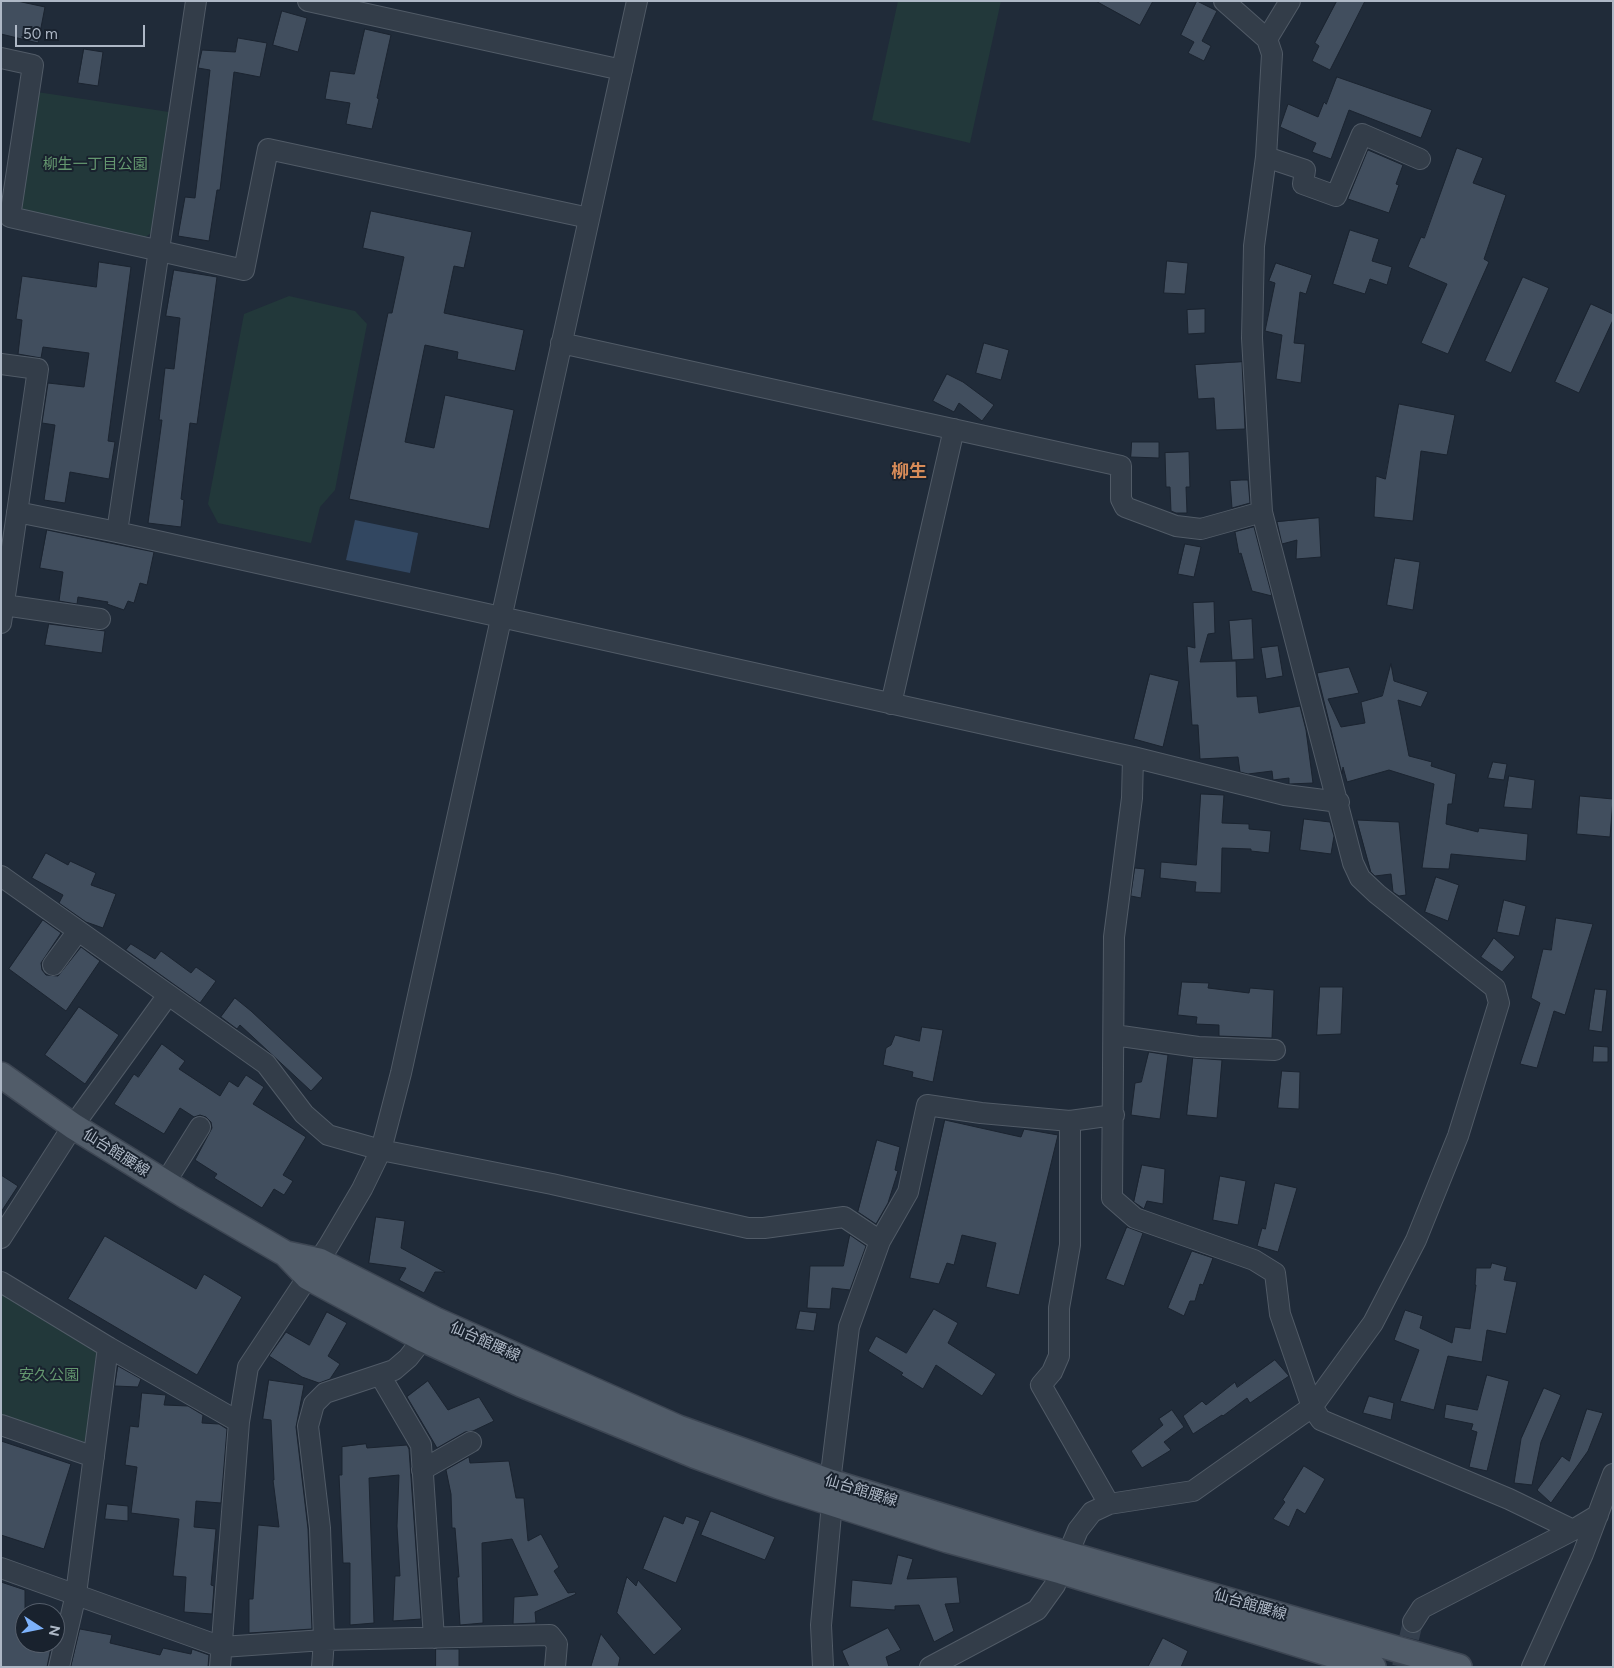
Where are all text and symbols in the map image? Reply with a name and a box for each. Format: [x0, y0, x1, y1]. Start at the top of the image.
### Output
scale bar [18, 15, 148, 47]
text: 50 m [23, 25, 58, 43]
park label: 柳生一丁目公園 [43, 156, 147, 174]
district label: 柳生 [891, 461, 927, 483]
street label: 仙台館腰線 [79, 1125, 153, 1181]
street label: 仙台館腰線 [447, 1319, 523, 1365]
park label: 安久公園 [19, 1367, 79, 1385]
street label: 仙台館腰線 [823, 1471, 899, 1511]
street label: 仙台館腰線 [1211, 1586, 1289, 1624]
north arrow [15, 1603, 65, 1653]
text: N [45, 1624, 64, 1638]

